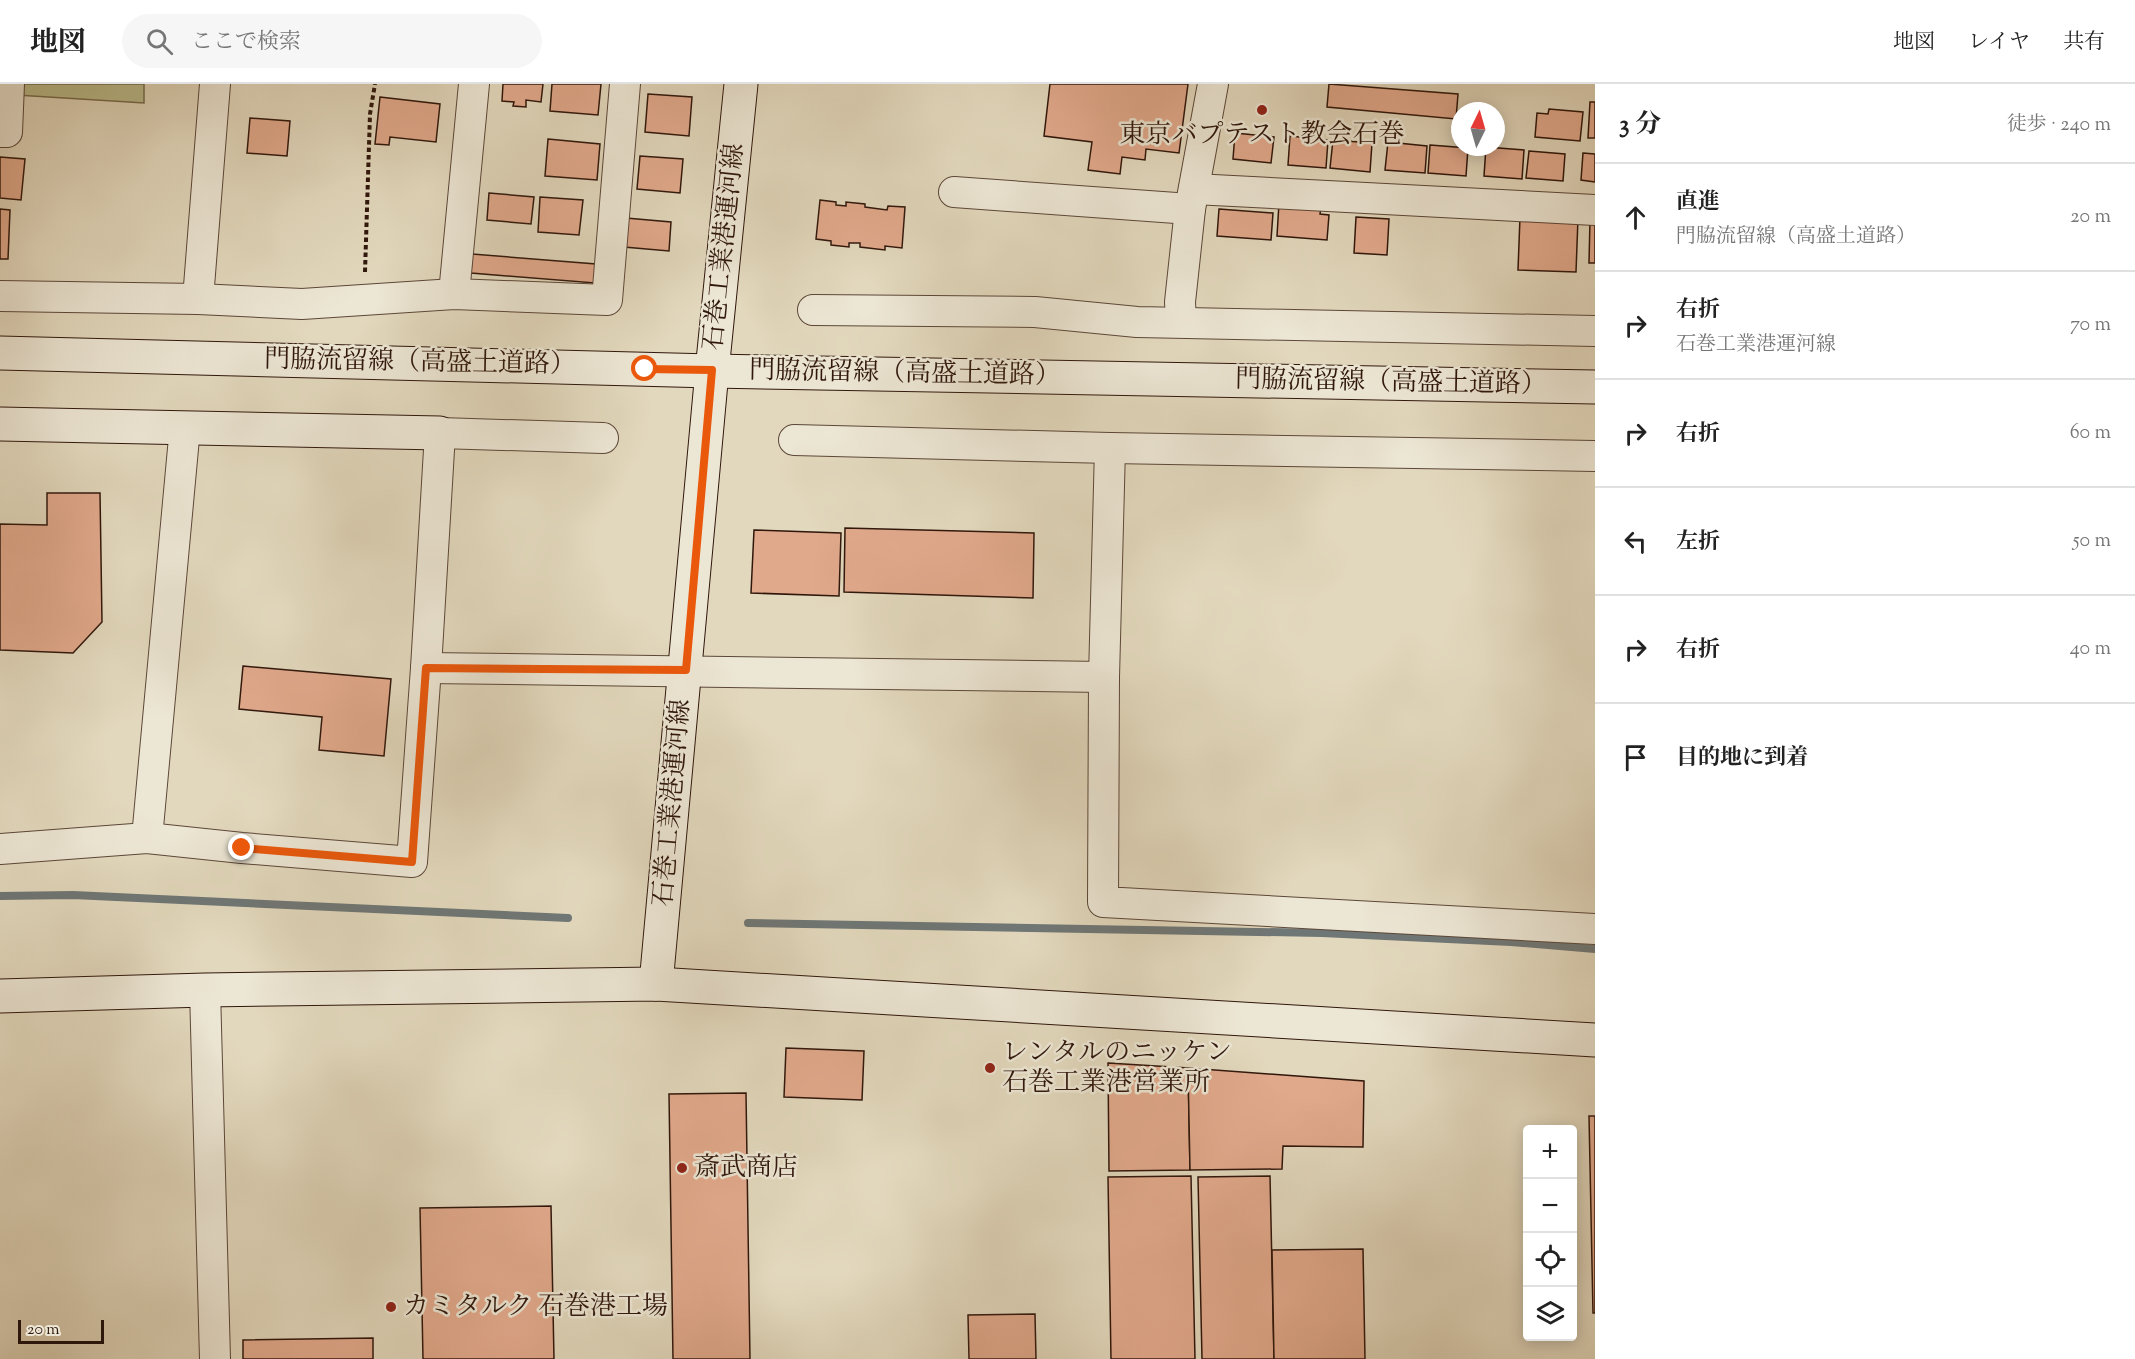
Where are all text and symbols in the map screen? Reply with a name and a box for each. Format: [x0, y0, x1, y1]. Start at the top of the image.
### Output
search box [122, 14, 542, 68]
text: 地図 [30, 24, 86, 64]
icon: search [143, 25, 176, 58]
text: ここで検索 [191, 27, 301, 59]
text: 地図 [1893, 28, 1935, 58]
text: レイヤ [1968, 28, 2030, 58]
text: 共有 [2063, 28, 2105, 58]
north arrow [1451, 102, 1505, 156]
marker: 東京バプテスト教会石巻 [1255, 103, 1269, 117]
text: 3 分 [1619, 107, 1661, 144]
text: 徒歩 · 240 m [2007, 111, 2111, 140]
place label: 東京バプテスト教会石巻 [1120, 117, 1404, 154]
street label: 石巻工業港運河線 [696, 142, 754, 352]
text: 直進 [1676, 187, 1720, 219]
icon: ahead [1619, 201, 1652, 234]
text: 20 m [2070, 203, 2111, 232]
text: 門脇流留線（高盛土道路） [1676, 223, 1916, 252]
text: 右折 [1676, 295, 1720, 327]
icon: right [1619, 309, 1652, 342]
text: 70 m [2070, 311, 2111, 340]
text: 石巻工業港運河線 [1676, 331, 1836, 360]
street label: 門脇流留線（高盛土道路） [264, 342, 576, 384]
street label: 門脇流留線（高盛土道路） [749, 353, 1061, 395]
route start [631, 355, 657, 381]
street label: 門脇流留線（高盛土道路） [1235, 362, 1547, 404]
icon: right [1619, 417, 1652, 450]
text: 右折 [1676, 419, 1720, 451]
text: 60 m [2070, 419, 2111, 448]
icon: left [1619, 525, 1652, 558]
text: 左折 [1676, 527, 1720, 559]
text: 50 m [2073, 527, 2111, 556]
icon: right [1619, 633, 1652, 666]
text: 右折 [1676, 635, 1720, 667]
text: 40 m [2070, 635, 2111, 664]
street label: 石巻工業港運河線 [646, 698, 700, 908]
icon: arrive [1619, 741, 1652, 774]
text: 目的地に到着 [1676, 743, 1808, 775]
route end [228, 834, 254, 860]
place label: レンタルのニッケン 石巻工業港営業所 [1002, 1035, 1232, 1102]
marker: レンタルのニッケン 石巻工業港営業所 [983, 1061, 997, 1075]
map controls [1523, 1125, 1577, 1341]
button: + [1523, 1125, 1577, 1179]
place label: 斎武商店 [694, 1150, 798, 1187]
marker: 斎武商店 [675, 1161, 689, 1175]
button: − [1523, 1179, 1577, 1233]
button: locate [1523, 1233, 1577, 1287]
button: layers [1523, 1287, 1577, 1341]
place label: カミタルク 石巻港工場 [403, 1289, 668, 1326]
marker: カミタルク 石巻港工場 [384, 1300, 398, 1314]
scale bar [18, 1317, 104, 1344]
text: 20 m [27, 1319, 60, 1342]

